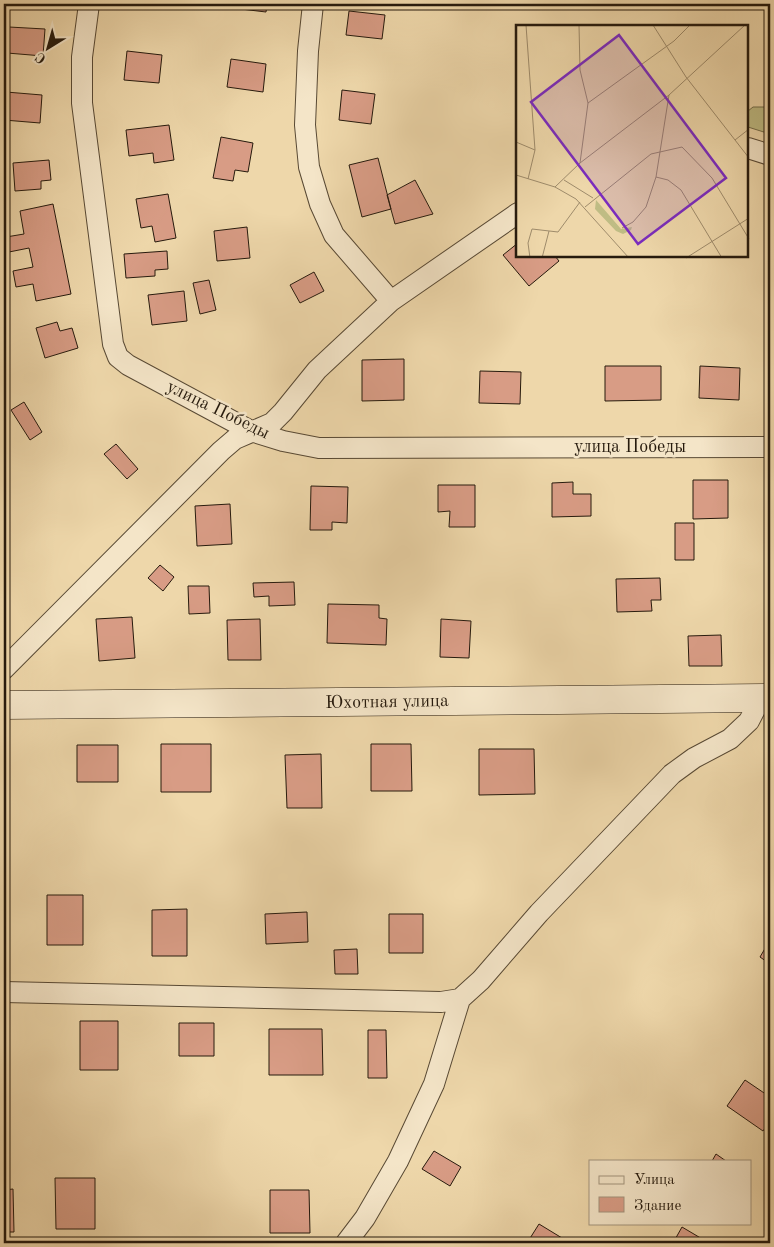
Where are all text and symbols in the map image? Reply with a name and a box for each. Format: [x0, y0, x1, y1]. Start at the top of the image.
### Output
north arrow [22, 22, 72, 72]
inset map [516, 25, 749, 258]
text: С [33, 49, 49, 66]
street label: улица Победы [164, 377, 272, 443]
street label: улица Победы [574, 438, 686, 456]
street label: Юхотная улица [325, 692, 449, 712]
legend [589, 1160, 752, 1224]
text: Улица [634, 1173, 675, 1188]
text: Здание [634, 1199, 681, 1214]

